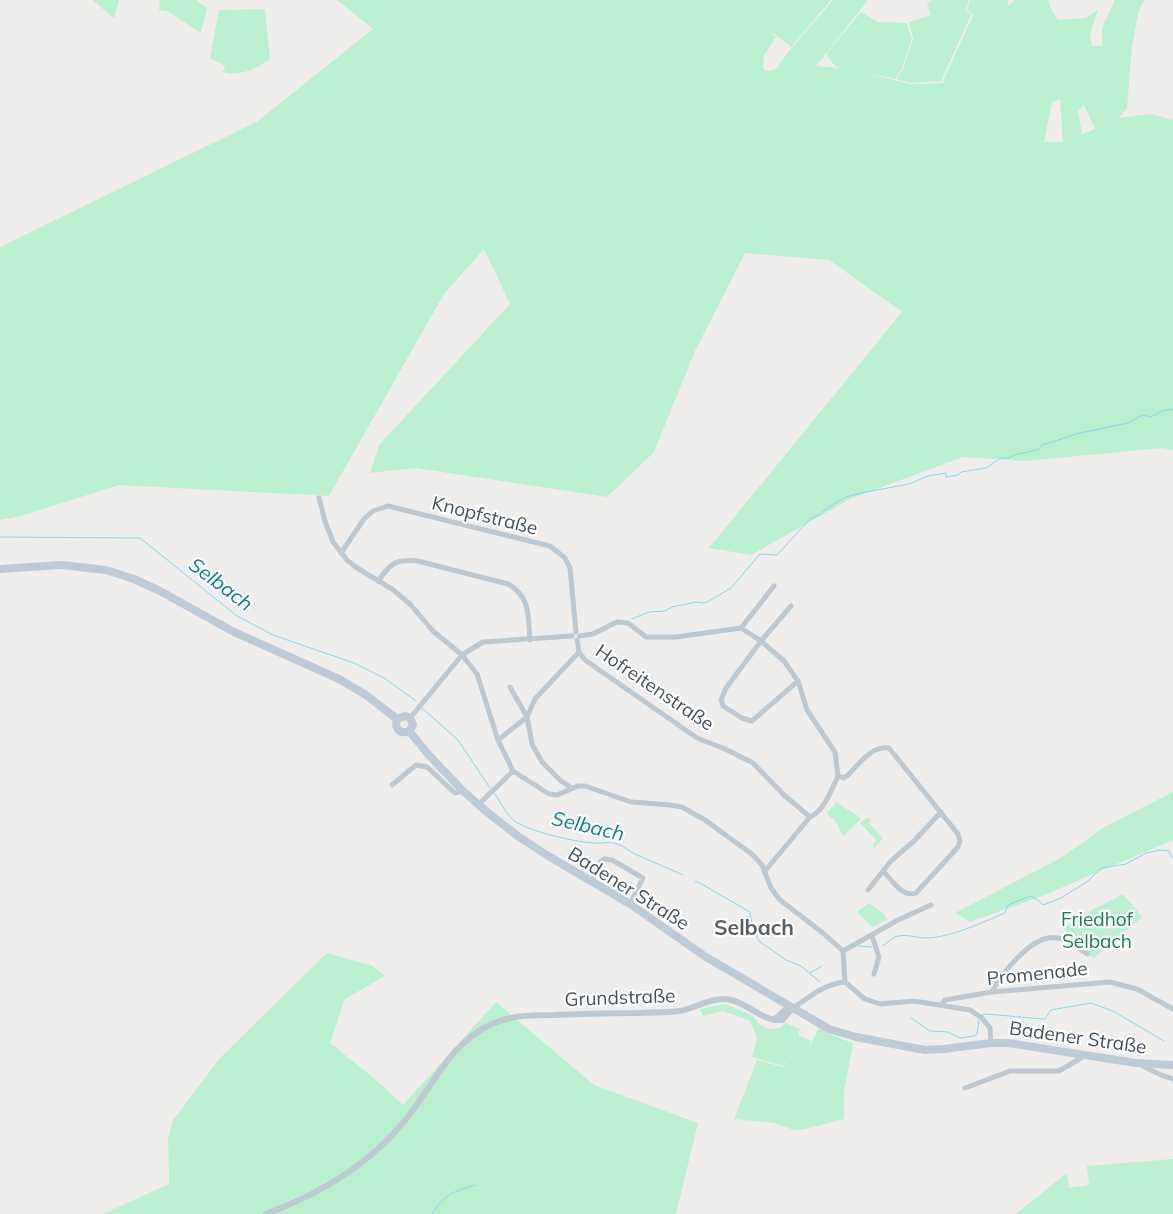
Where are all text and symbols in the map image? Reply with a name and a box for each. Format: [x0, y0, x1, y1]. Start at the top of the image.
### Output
street label: Knopfstraße [430, 490, 540, 540]
water label: Selbach [184, 551, 258, 616]
street label: Hofreitenstraße [591, 638, 719, 736]
water label: Selbach [549, 805, 627, 846]
street label: Badener Straße [564, 841, 694, 935]
park label: Friedhof Selbach [1061, 907, 1134, 953]
district label: Selbach [714, 914, 794, 940]
street label: Promenade [985, 956, 1089, 990]
street label: Grundstraße [564, 983, 676, 1011]
street label: Badener Straße [1008, 1015, 1148, 1059]

